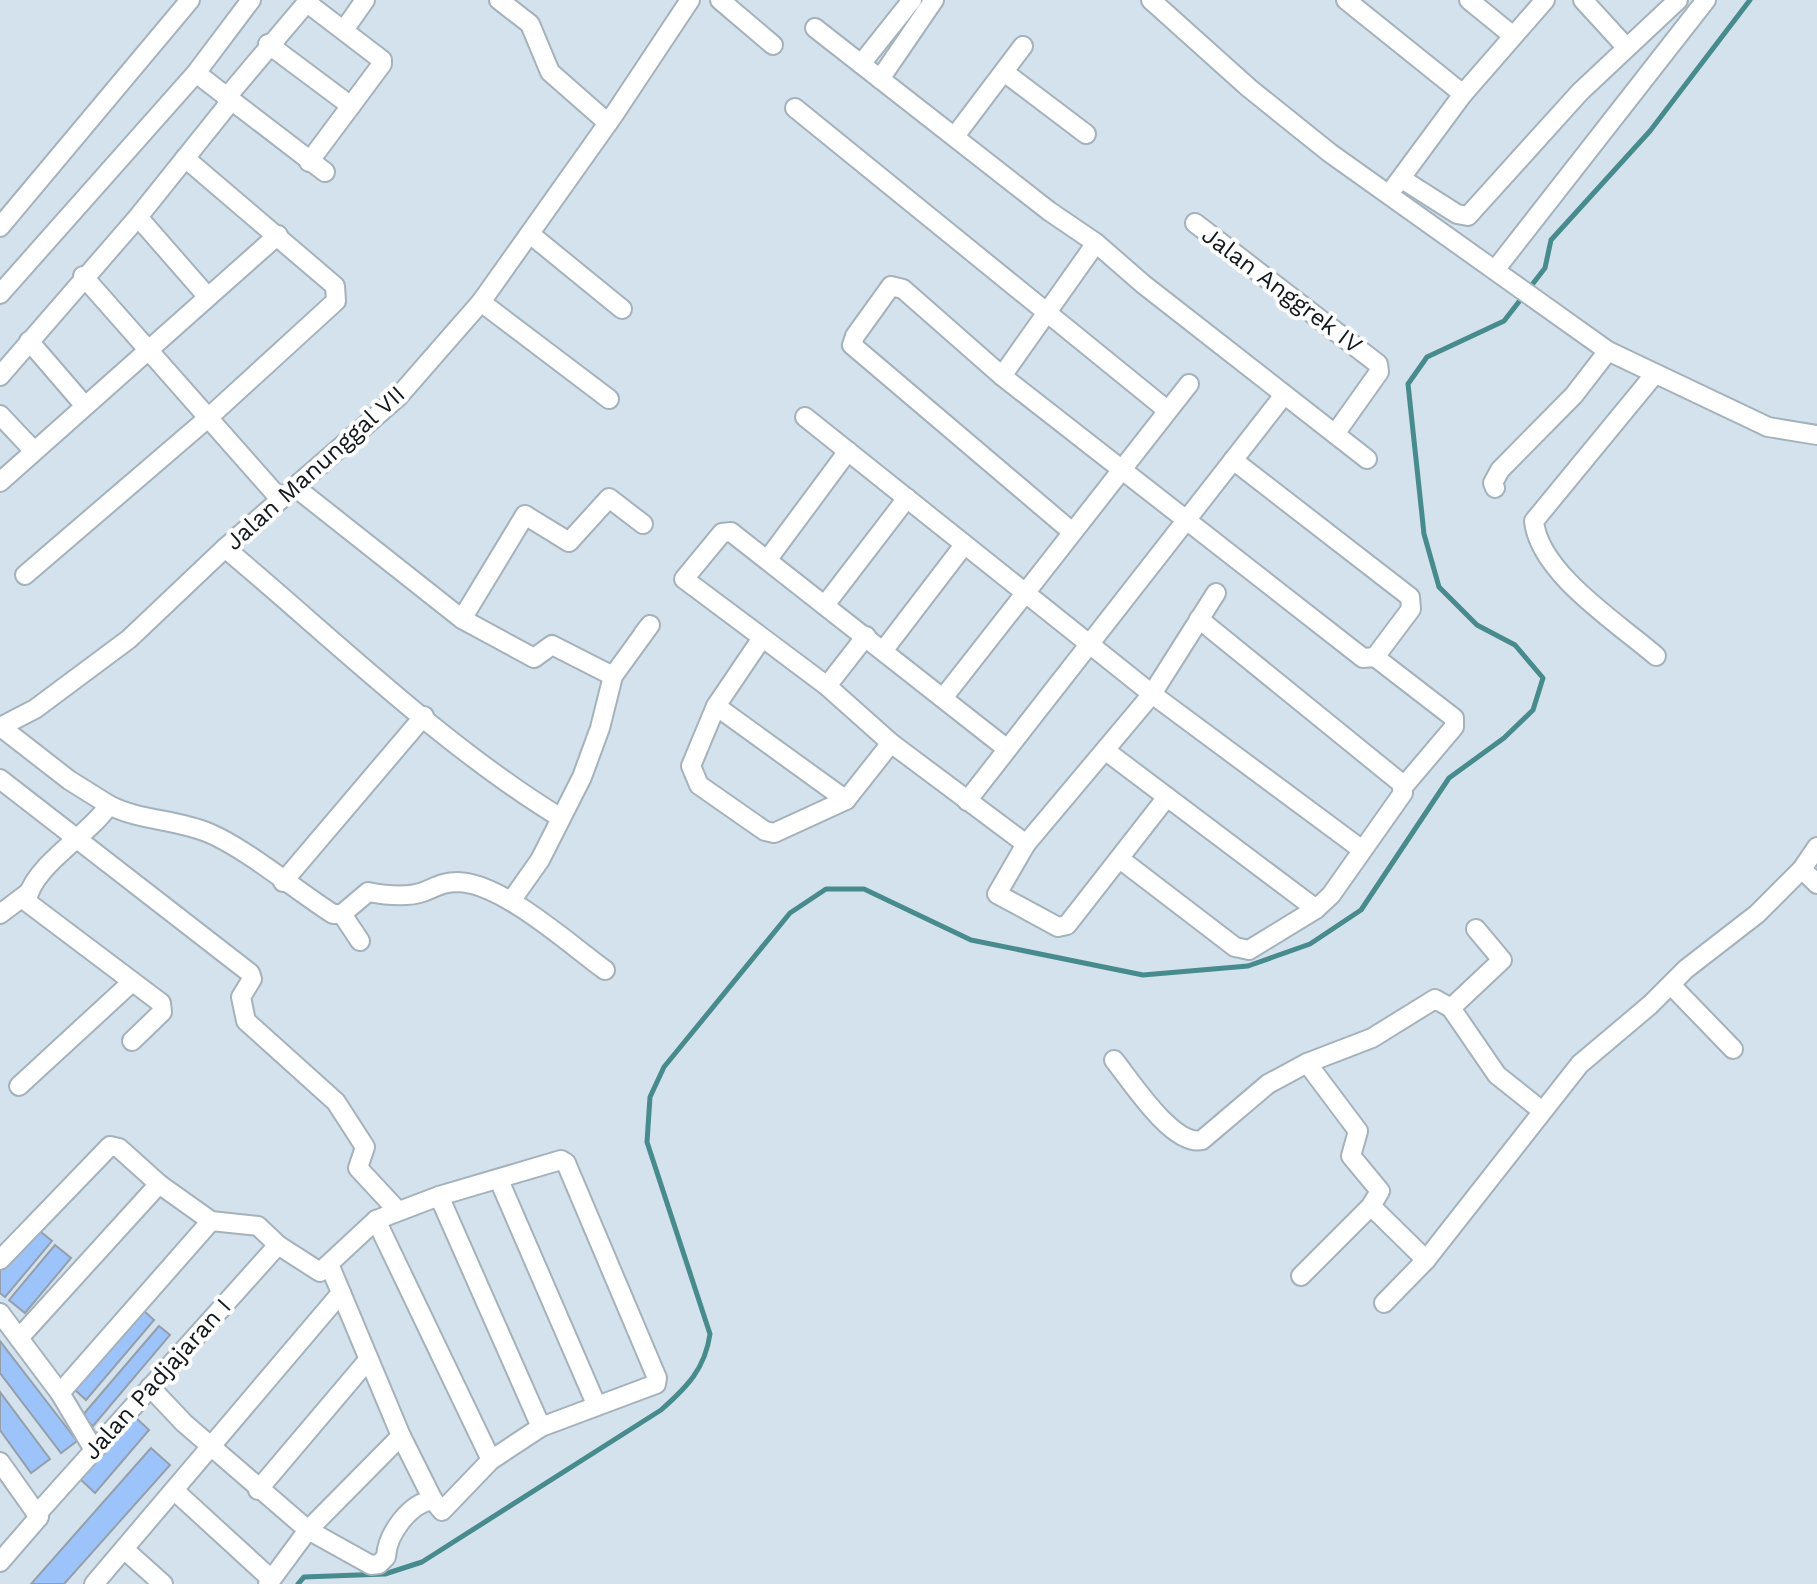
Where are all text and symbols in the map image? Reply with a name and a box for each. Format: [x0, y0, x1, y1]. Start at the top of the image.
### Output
street label: Jalan Anggrek IV [1196, 221, 1368, 359]
street label: Jalan Manunggal VII [219, 380, 411, 556]
street label: Jalan Padjajaran I [77, 1293, 237, 1465]

